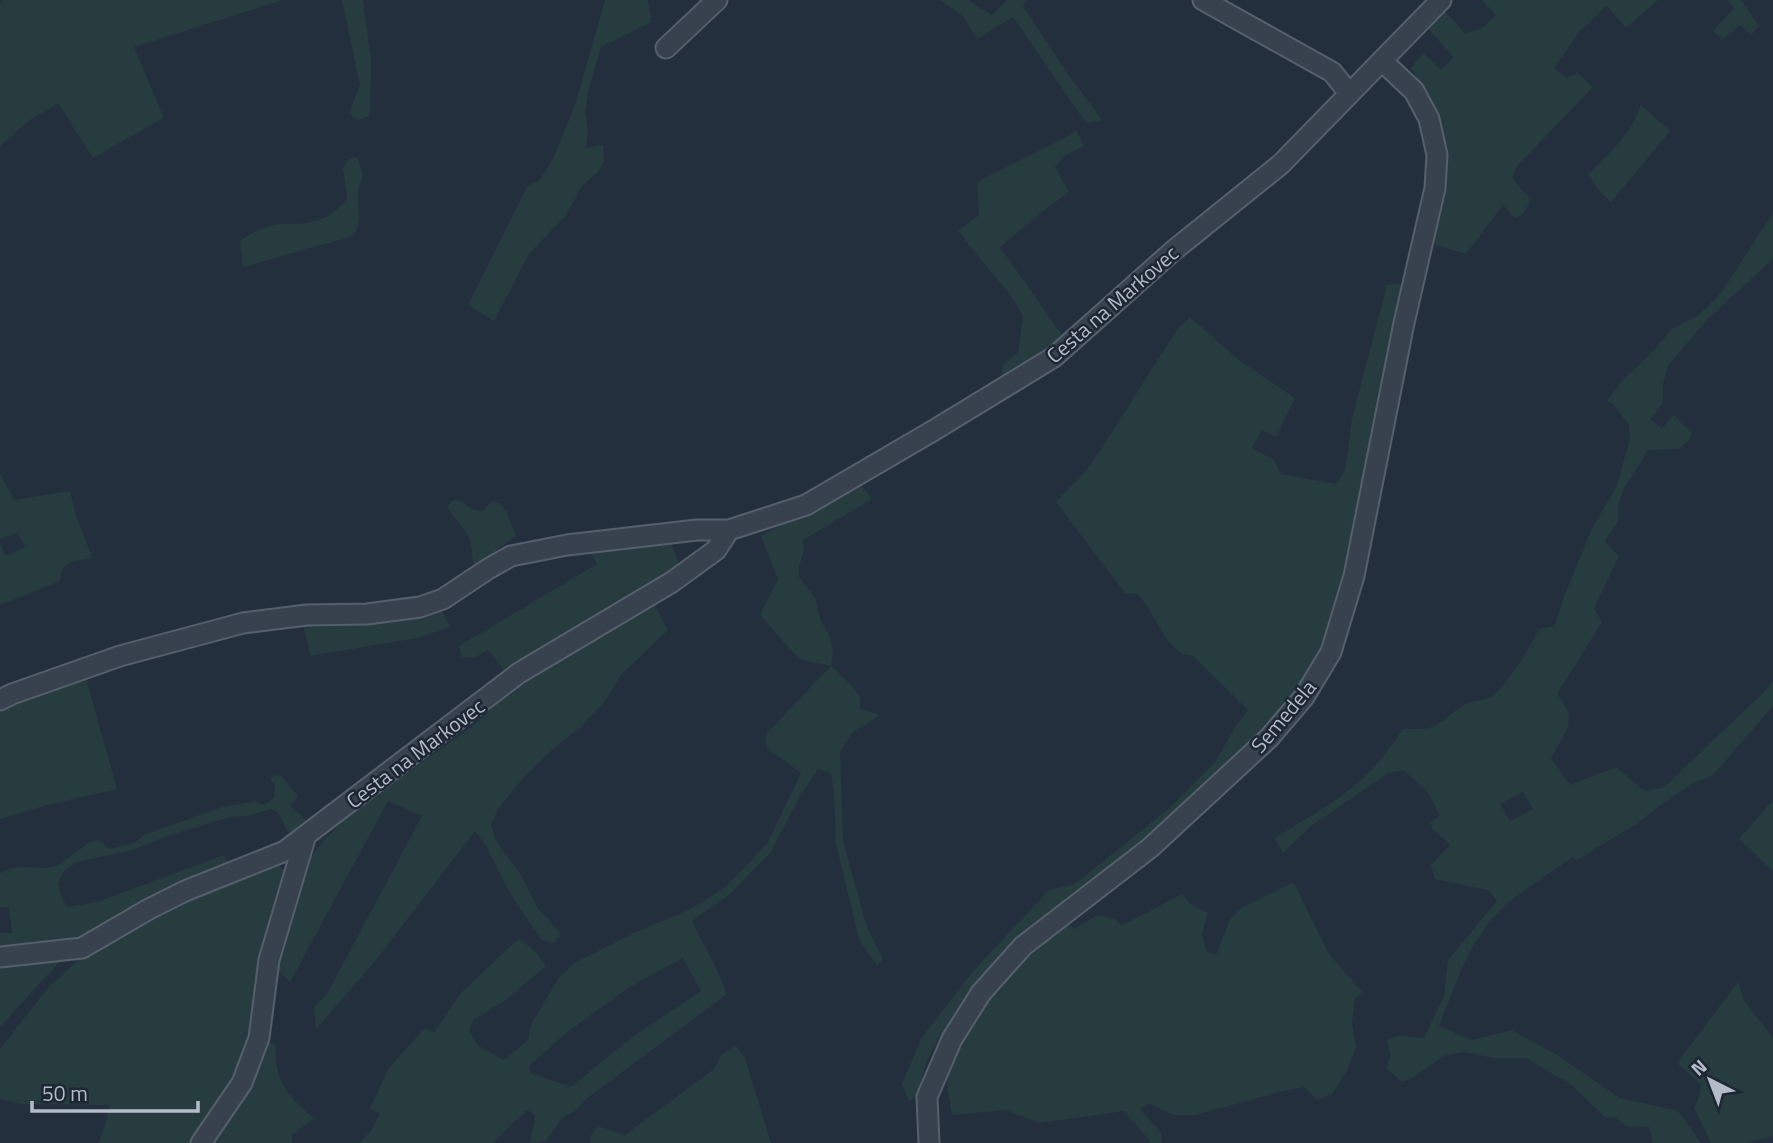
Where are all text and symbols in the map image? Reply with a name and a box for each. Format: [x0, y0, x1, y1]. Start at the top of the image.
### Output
street label: Cesta na Markovec [1039, 237, 1185, 371]
street label: Semedela [1243, 672, 1324, 760]
street label: Cesta na Markovec [339, 690, 491, 816]
north arrow [1675, 1045, 1745, 1115]
text: N [1684, 1052, 1713, 1082]
scale bar [32, 1070, 198, 1114]
text: 50 m [42, 1077, 88, 1109]

